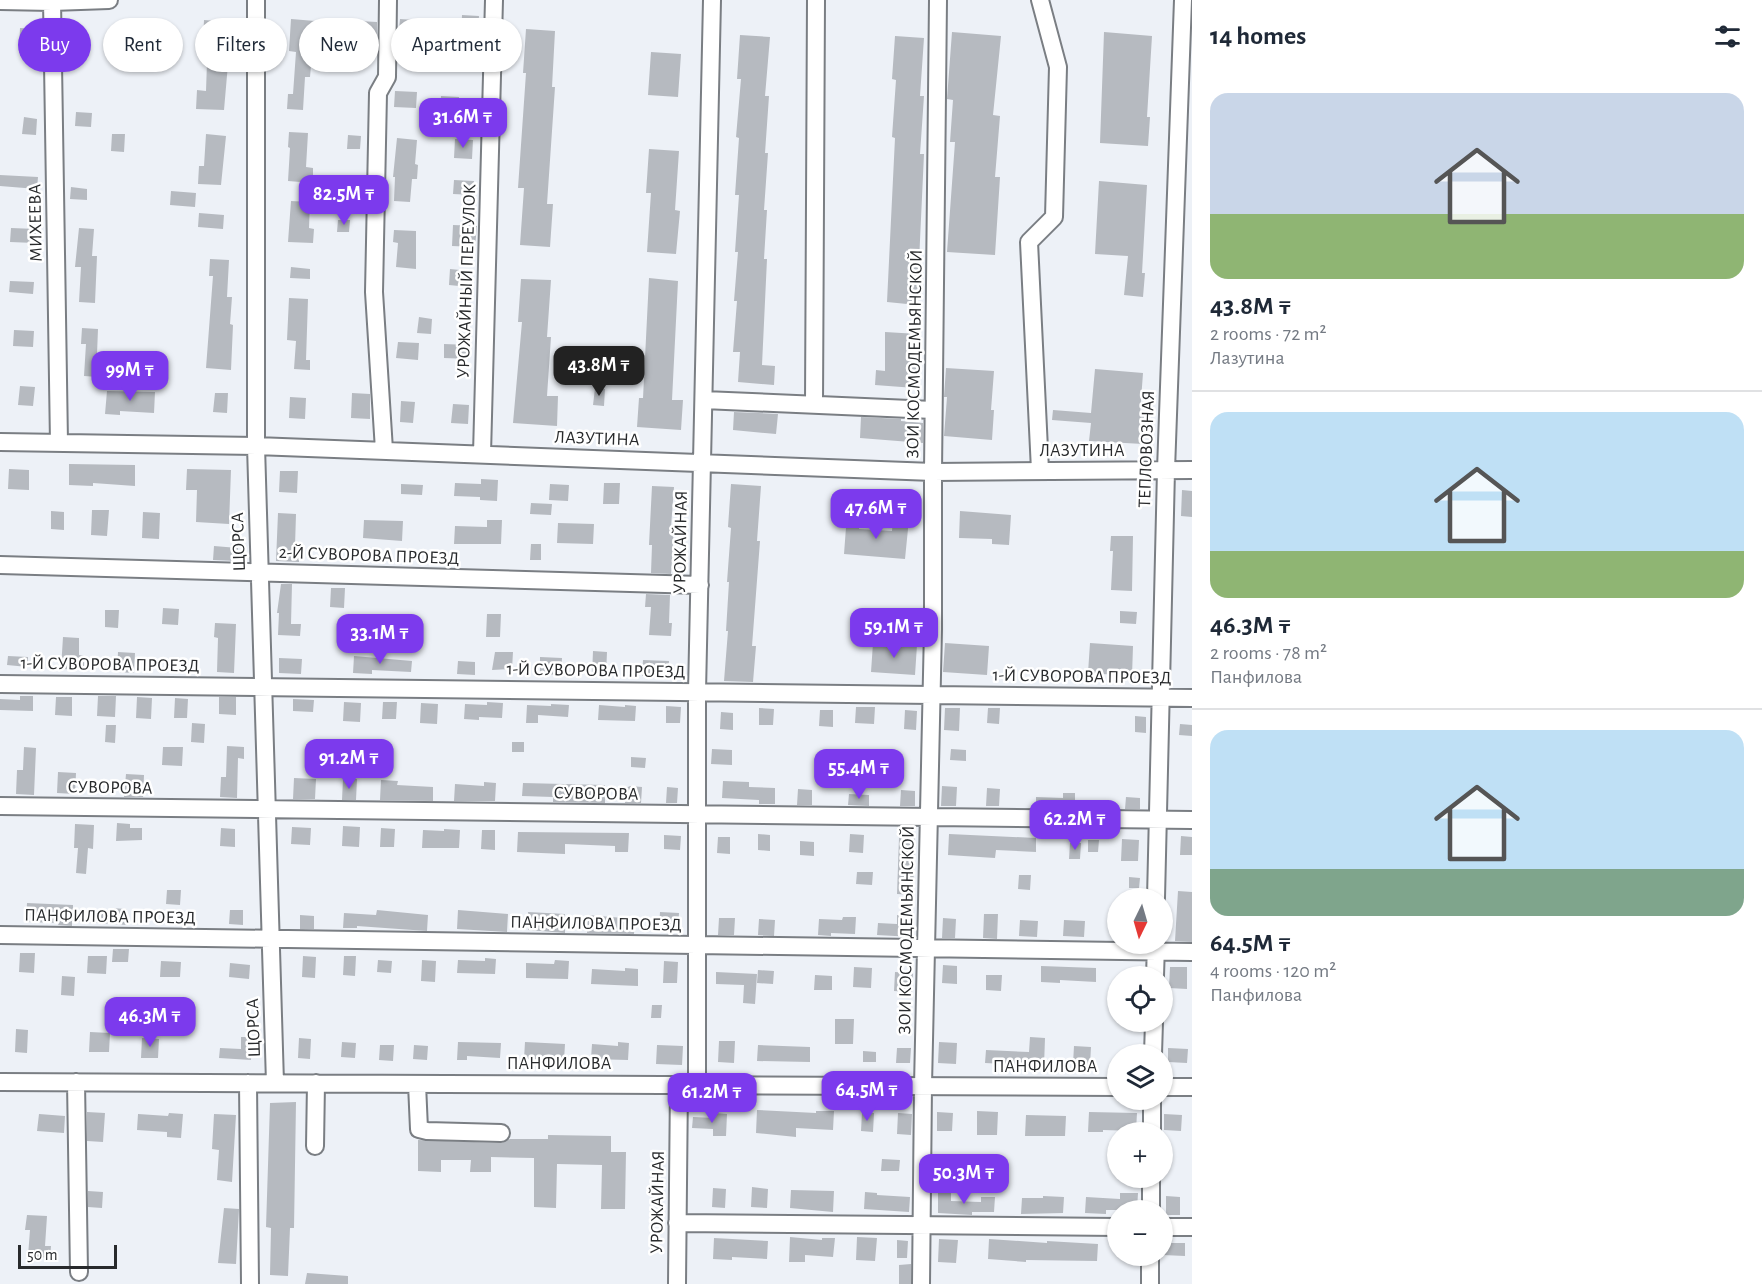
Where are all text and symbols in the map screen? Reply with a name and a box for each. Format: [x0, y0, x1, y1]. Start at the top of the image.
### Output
chip: Buy [18, 18, 91, 72]
chip: Rent [103, 18, 183, 72]
chip: Filters [195, 18, 287, 72]
chip: New [299, 18, 379, 72]
chip: Apartment [391, 18, 522, 72]
icon: filters [1711, 20, 1744, 53]
text: 14 homes [1210, 23, 1306, 49]
pin: 31.6M ₸ [408, 98, 518, 149]
text: 31.6M ₸ [433, 107, 493, 127]
icon: home [1423, 132, 1531, 240]
pin: 82.5M ₸ [289, 175, 399, 226]
street label: МИХЕЕВА [26, 183, 46, 262]
street label: УРОЖАЙНЫЙ ПЕРЕУЛОК [453, 183, 479, 379]
text: 82.5M ₸ [313, 184, 375, 204]
street label: ЗОИ КОСМОДЕМЬЯНСКОЙ [902, 249, 926, 459]
text: 43.8M ₸ [1210, 293, 1292, 319]
text: 2 rooms · 72 m² [1210, 324, 1327, 344]
pin: 43.8M ₸ [544, 346, 654, 397]
text: Лазутина [1210, 348, 1285, 368]
pin: 99M ₸ [88, 351, 172, 402]
text: 43.8M ₸ [568, 355, 630, 375]
text: 99M ₸ [105, 360, 155, 380]
street label: ТЕПЛОВОЗНАЯ [1136, 390, 1158, 508]
street label: ЛАЗУТИНА [554, 429, 640, 449]
street label: ЛАЗУТИНА [1039, 442, 1125, 460]
icon: home [1423, 451, 1531, 559]
pin: 47.6M ₸ [821, 489, 931, 540]
street label: УРОЖАЙНАЯ [669, 490, 691, 594]
text: 47.6M ₸ [845, 498, 907, 518]
street label: ЩОРСА [229, 512, 249, 572]
street label: 2-Й СУВОРОВА ПРОЕЗД [278, 542, 460, 568]
pin: 59.1M ₸ [839, 608, 949, 659]
text: 46.3M ₸ [1210, 612, 1292, 638]
pin: 33.1M ₸ [325, 614, 435, 665]
text: 59.1M ₸ [864, 617, 924, 637]
text: 33.1M ₸ [351, 623, 409, 643]
text: 2 rooms · 78 m² [1210, 643, 1327, 663]
street label: 1-Й СУВОРОВА ПРОЕЗД [20, 652, 200, 676]
street label: 1-Й СУВОРОВА ПРОЕЗД [506, 658, 686, 682]
street label: 1-Й СУВОРОВА ПРОЕЗД [992, 664, 1172, 688]
text: Панфилова [1210, 667, 1302, 687]
pin: 91.2M ₸ [294, 739, 404, 790]
text: 91.2M ₸ [319, 748, 379, 768]
pin: 55.4M ₸ [804, 749, 914, 800]
text: 55.4M ₸ [828, 758, 890, 778]
icon: home [1423, 769, 1531, 877]
street label: СУВОРОВА [67, 778, 153, 798]
street label: СУВОРОВА [553, 784, 639, 804]
pin: 62.2M ₸ [1020, 800, 1130, 851]
text: 62.2M ₸ [1044, 809, 1106, 829]
street label: ЗОИ КОСМОДЕМЬЯНСКОЙ [894, 825, 918, 1035]
north arrow [1107, 888, 1173, 954]
map controls [1107, 888, 1173, 1266]
street label: ПАНФИЛОВА ПРОЕЗД [24, 907, 196, 927]
street label: ПАНФИЛОВА ПРОЕЗД [510, 914, 682, 934]
text: 64.5M ₸ [1210, 930, 1292, 956]
text: 4 rooms · 120 m² [1210, 961, 1336, 981]
button: locate [1107, 966, 1173, 1032]
text: Панфилова [1210, 985, 1302, 1005]
pin: 46.3M ₸ [95, 997, 205, 1048]
street label: ЩОРСА [244, 998, 264, 1058]
text: 46.3M ₸ [119, 1006, 181, 1026]
button: layers [1107, 1044, 1173, 1110]
street label: ПАНФИЛОВА [507, 1055, 612, 1073]
street label: ПАНФИЛОВА [993, 1058, 1098, 1076]
pin: 64.5M ₸ [812, 1071, 922, 1122]
pin: 61.2M ₸ [657, 1073, 767, 1124]
text: 64.5M ₸ [836, 1080, 898, 1100]
text: 61.2M ₸ [682, 1082, 742, 1102]
button: + [1107, 1122, 1173, 1188]
street label: УРОЖАЙНАЯ [646, 1150, 668, 1254]
pin: 50.3M ₸ [909, 1154, 1019, 1205]
text: 50.3M ₸ [933, 1163, 995, 1183]
button: − [1107, 1200, 1173, 1266]
scale bar [18, 1242, 117, 1270]
text: 50 m [27, 1247, 58, 1263]

